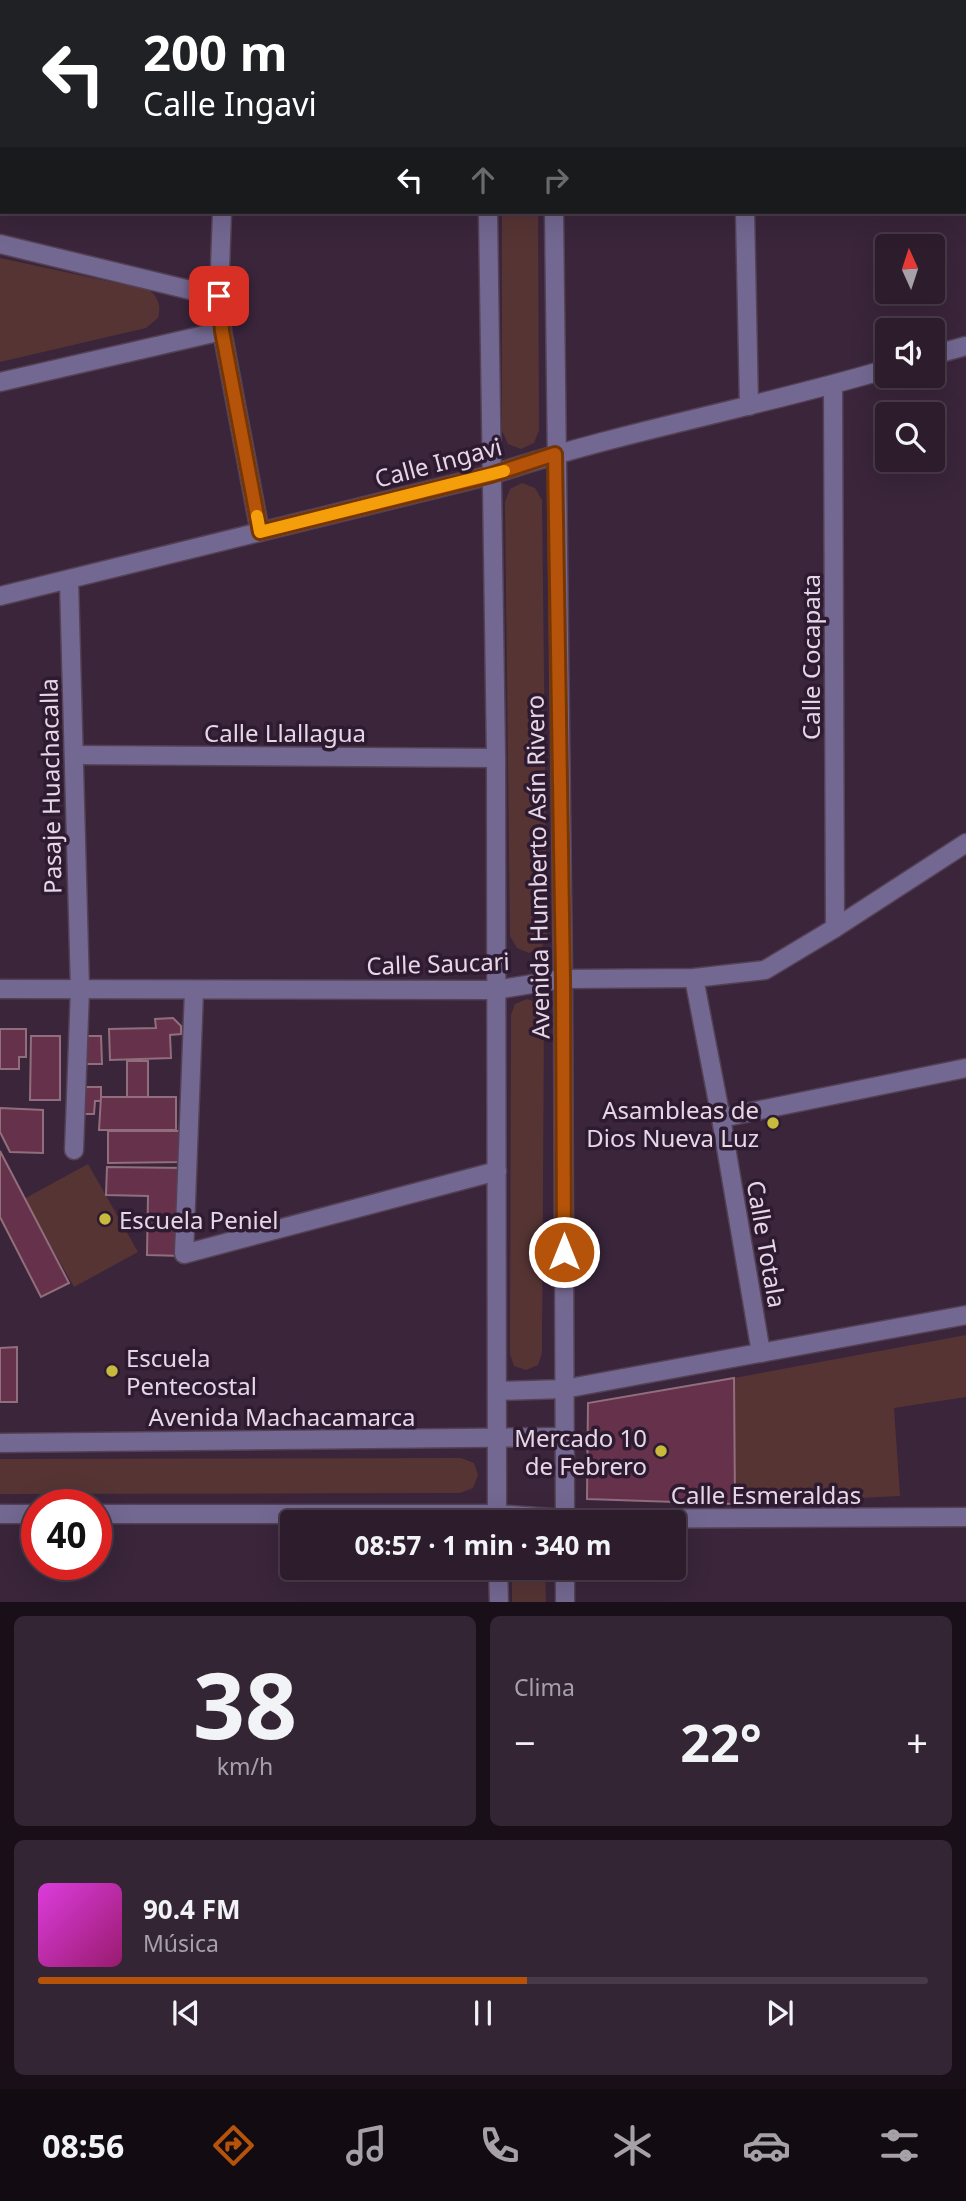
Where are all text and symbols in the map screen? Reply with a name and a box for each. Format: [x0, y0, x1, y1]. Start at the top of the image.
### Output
text: 200 m [143, 19, 288, 85]
icon: left [28, 28, 119, 119]
text: Calle Ingavi [143, 82, 317, 125]
icon: left [391, 161, 429, 199]
icon: ahead [464, 161, 502, 199]
icon: right [537, 161, 575, 199]
north arrow [875, 234, 945, 304]
map controls [875, 234, 945, 472]
pin [189, 266, 249, 326]
icon: arrive [200, 277, 238, 315]
button: sound [875, 318, 945, 388]
button: search [875, 402, 945, 472]
street label: Calle Ingavi [371, 429, 505, 495]
street label: Calle Cocapata [794, 574, 827, 740]
street label: Pasaje Huachacalla [32, 678, 68, 894]
street label: Avenida Humberto Asín Rivero [517, 695, 557, 1039]
street label: Calle Llallagua [204, 716, 366, 749]
street label: Calle Saucari [366, 944, 510, 982]
place label: Asambleas de Dios Nueva Luz [586, 1093, 759, 1154]
marker: Asambleas de Dios Nueva Luz [765, 1115, 781, 1131]
street label: Calle Totala [740, 1178, 794, 1310]
place label: Escuela Peniel [119, 1203, 278, 1236]
marker: Escuela Peniel [97, 1211, 113, 1227]
position arrow [527, 1215, 601, 1289]
place label: Escuela Pentecostal [126, 1341, 257, 1402]
marker: Escuela Pentecostal [104, 1363, 120, 1379]
street label: Avenida Machacamarca [149, 1400, 415, 1433]
place label: Mercado 10 de Febrero [514, 1421, 647, 1482]
marker: Mercado 10 de Febrero [653, 1443, 669, 1459]
street label: Calle Esmeraldas [671, 1478, 861, 1511]
speed limit sign: 40 [21, 1489, 112, 1580]
text: 08:57 · 1 min · 340 m [355, 1527, 611, 1563]
text: 38 [193, 1642, 297, 1766]
text: Clima [514, 1671, 575, 1703]
text: 22° [680, 1706, 762, 1777]
text: − [514, 1716, 536, 1768]
text: + [906, 1716, 928, 1768]
text: km/h [217, 1750, 273, 1782]
text: 90.4 FM [143, 1891, 240, 1927]
text: Música [143, 1927, 219, 1959]
icon: previous [167, 1994, 205, 2032]
icon: pause [464, 1994, 502, 2032]
icon: next [761, 1994, 799, 2032]
icon: directions [209, 2121, 258, 2170]
icon: music [342, 2121, 391, 2170]
icon: phone [475, 2121, 524, 2170]
icon: climate [608, 2121, 657, 2170]
icon: car [742, 2121, 791, 2170]
icon: filters [875, 2121, 924, 2170]
text: 08:56 [42, 2124, 124, 2167]

